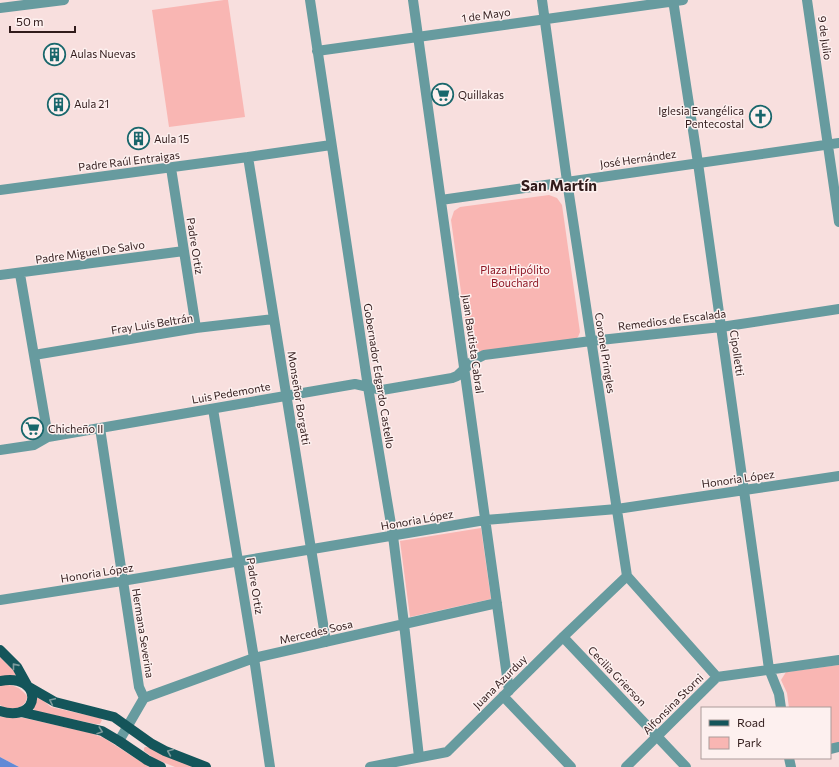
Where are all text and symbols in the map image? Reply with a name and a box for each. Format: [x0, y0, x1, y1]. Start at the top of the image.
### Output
street label: 1 de Mayo [461, 5, 512, 24]
scale bar [10, 8, 75, 34]
text: 50 m [16, 14, 44, 28]
street label: 9 de Julio [815, 15, 835, 61]
building icon: Aulas Nuevas [42, 41, 68, 67]
place label: Aulas Nuevas [70, 47, 136, 60]
supermarket icon: Quillakas [429, 82, 455, 108]
place label: Quillakas [458, 88, 504, 101]
building icon: Aula 21 [45, 91, 71, 117]
place label: Aula 21 [74, 97, 109, 110]
place label: Iglesia Evangélica Pentecostal [658, 104, 744, 130]
church icon: Iglesia Evangélica Pentecostal [747, 104, 773, 130]
building icon: Aula 15 [126, 126, 152, 152]
place label: Aula 15 [154, 132, 189, 145]
street label: José Hernández [599, 147, 678, 171]
street label: Padre Raúl Entraigas [77, 148, 180, 173]
district label: San Martín [521, 176, 597, 194]
street label: Padre Ortiz [185, 217, 206, 276]
street label: Padre Miguel De Salvo [34, 237, 146, 266]
park label: Plaza Hipólito Bouchard [480, 263, 550, 289]
street label: Juan Bautista Cabral [459, 294, 487, 394]
street label: Gobernador Edgardo Castello [362, 302, 397, 450]
street label: Remedios de Escalada [617, 306, 727, 333]
street label: Fray Luis Beltrán [110, 311, 194, 336]
street label: Coronel Pringles [593, 311, 618, 394]
street label: Cipolletti [728, 329, 747, 377]
street label: Monseñor Borgatti [286, 350, 313, 446]
street label: Luis Pedemonte [191, 379, 272, 406]
supermarket icon: Chicheño II [20, 416, 46, 442]
place label: Chicheño II [48, 422, 103, 435]
street label: Honoria López [701, 467, 776, 490]
street label: Honoria López [380, 507, 455, 532]
street label: Padre Ortiz [245, 557, 266, 616]
street label: Honoria López [60, 560, 135, 585]
street label: Hermana Severina [130, 587, 157, 679]
street label: Mercedes Sosa [278, 617, 354, 646]
street label: Cecilia Grierson [586, 643, 649, 708]
street label: Juana Azurduy [470, 652, 530, 712]
one-way arrow [13, 664, 20, 671]
street label: Alfonsina Storni [640, 671, 706, 737]
one-way arrow [49, 697, 56, 705]
legend [701, 707, 831, 759]
text: Road [737, 715, 765, 729]
one-way arrow [96, 726, 103, 735]
text: Park [737, 735, 763, 749]
one-way arrow [166, 749, 173, 757]

